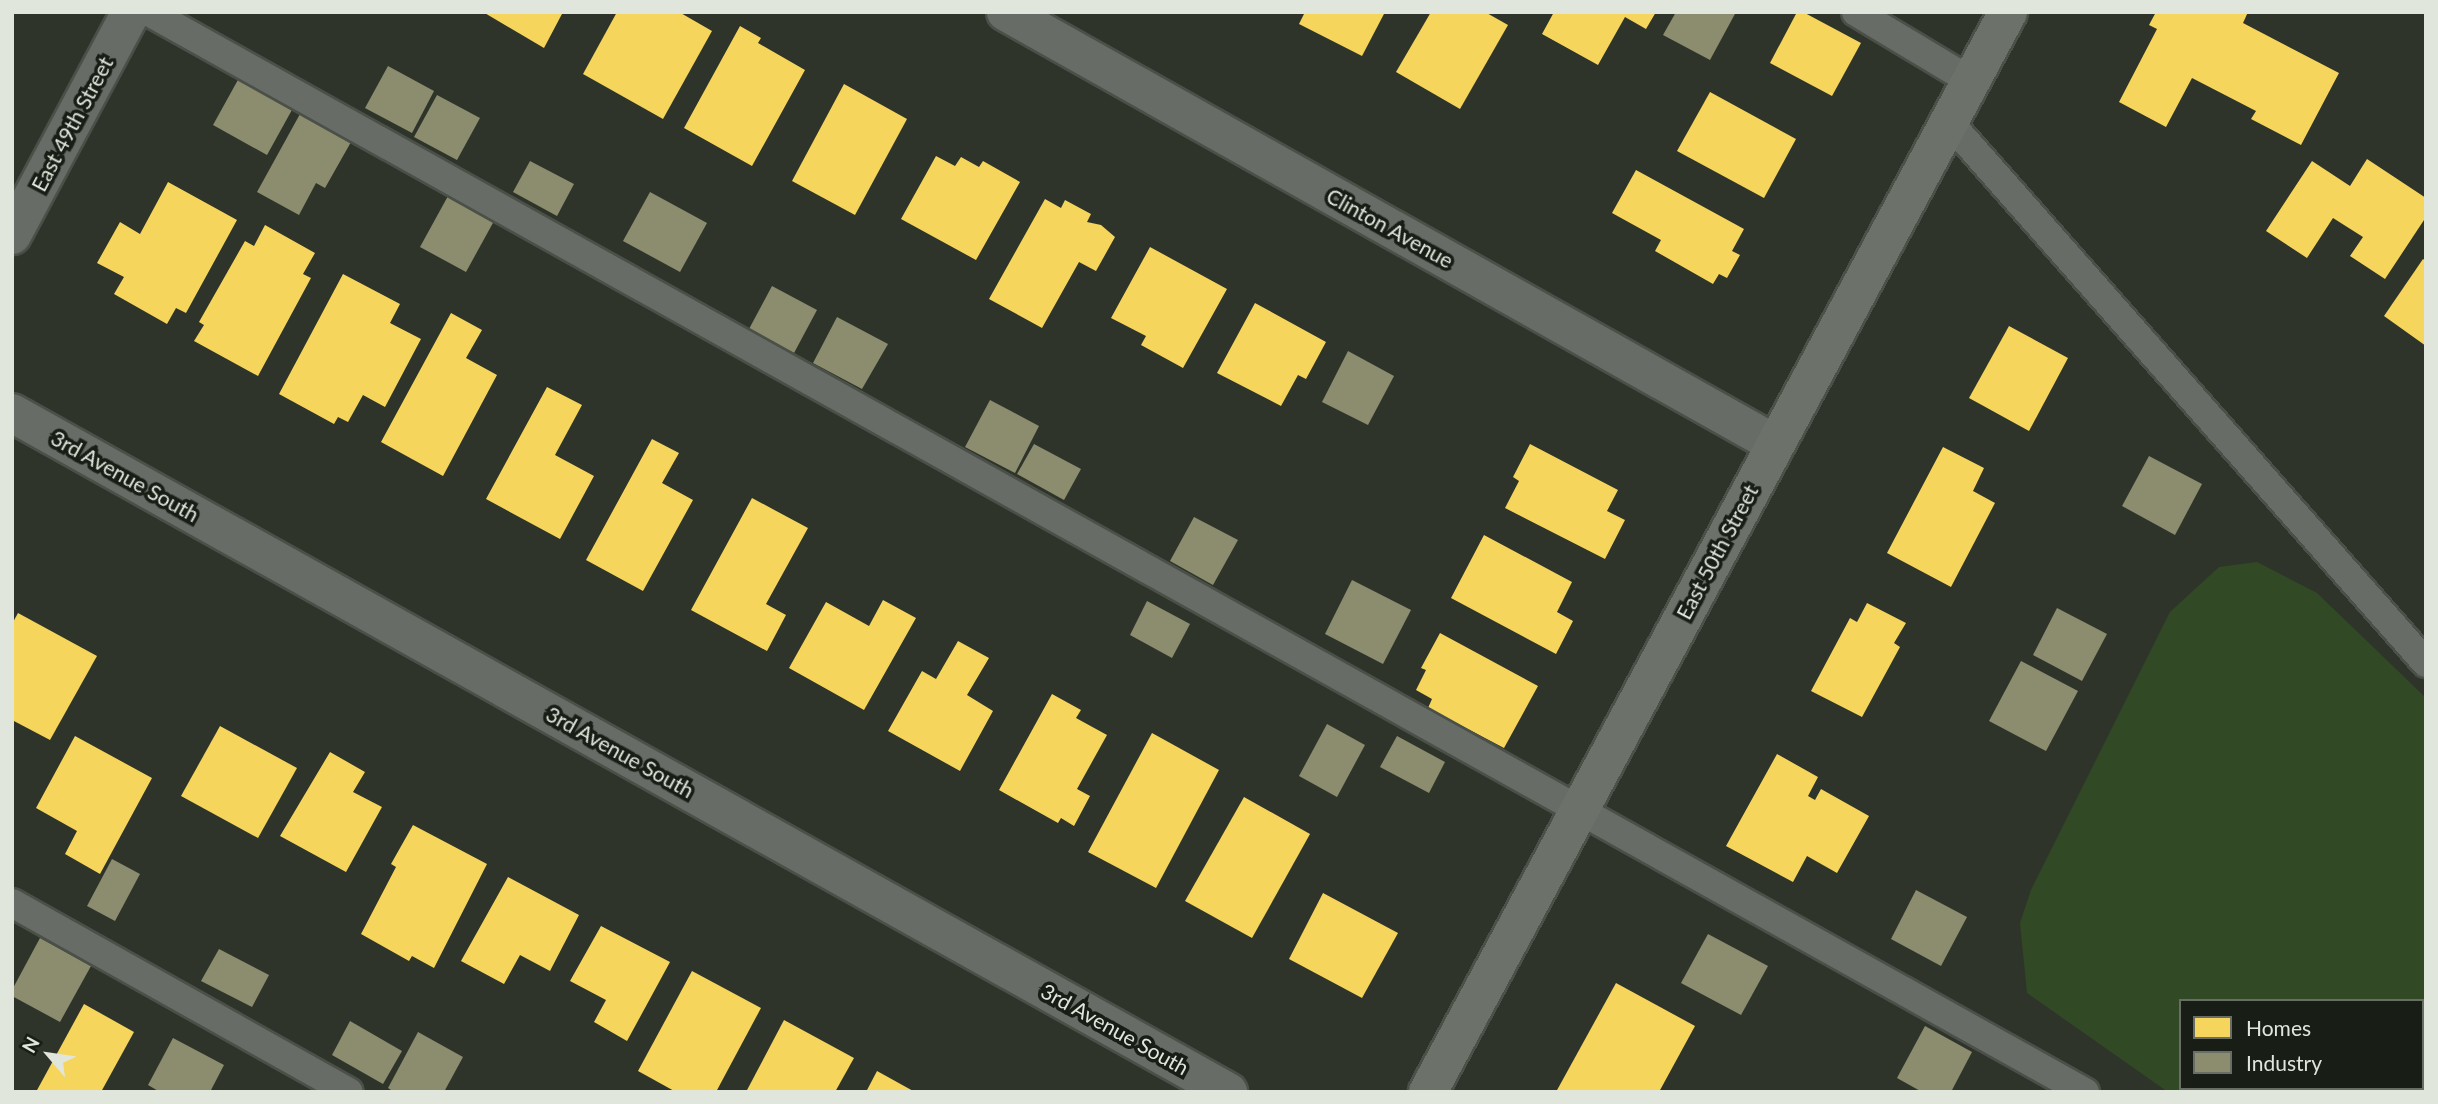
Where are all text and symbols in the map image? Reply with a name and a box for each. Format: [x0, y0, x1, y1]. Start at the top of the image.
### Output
street label: East 49th Street [26, 52, 118, 196]
street label: Clinton Avenue [1322, 183, 1458, 273]
street label: 3rd Avenue South [46, 425, 204, 527]
street label: East 50th Street [1671, 480, 1763, 624]
street label: 3rd Avenue South [541, 701, 699, 803]
street label: 3rd Avenue South [1036, 978, 1194, 1080]
legend [2179, 999, 2424, 1090]
text: Homes [2246, 1015, 2311, 1040]
north arrow [14, 1020, 84, 1090]
text: N [17, 1033, 44, 1057]
text: Industry [2246, 1050, 2322, 1075]

